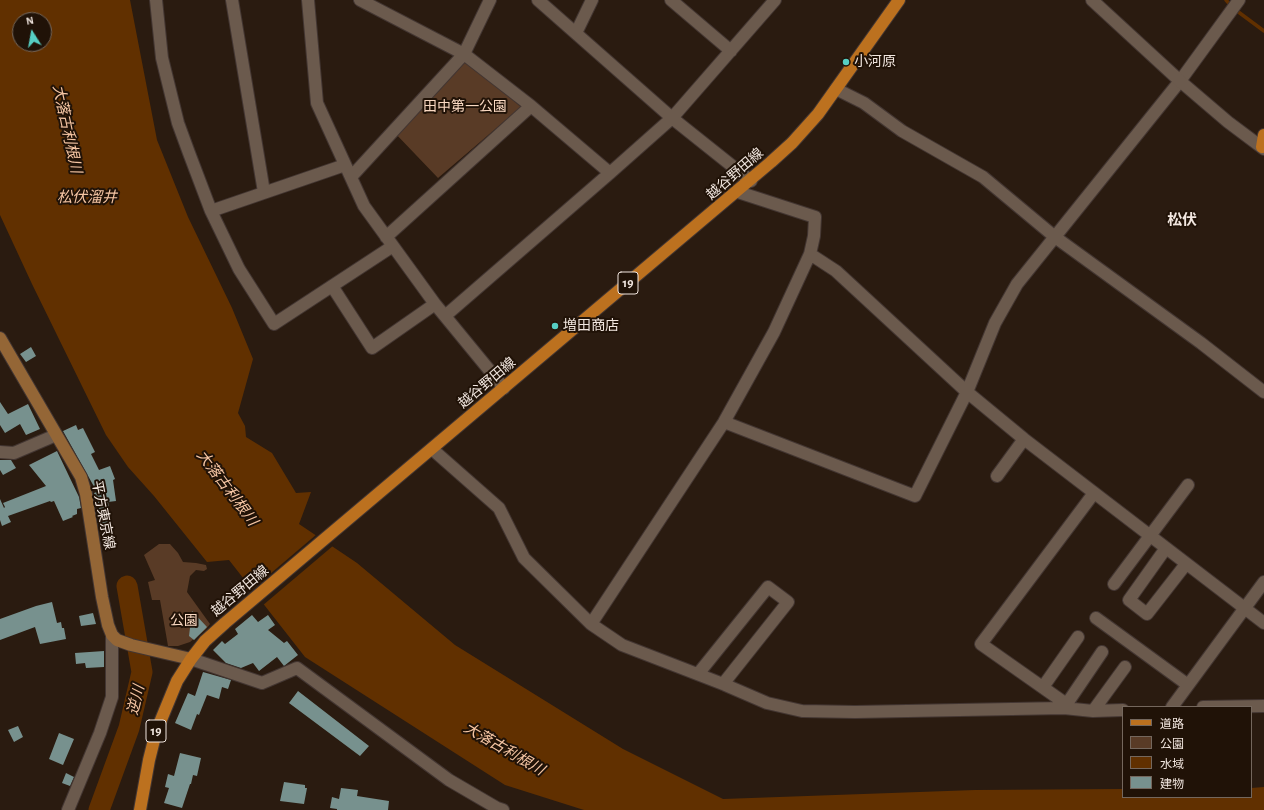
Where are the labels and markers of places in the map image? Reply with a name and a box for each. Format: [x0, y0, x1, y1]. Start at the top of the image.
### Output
place label: 小河原 [854, 54, 896, 70]
marker: 小河原 [841, 57, 851, 67]
place label: 増田商店 [563, 318, 619, 334]
marker: 増田商店 [550, 321, 560, 331]

